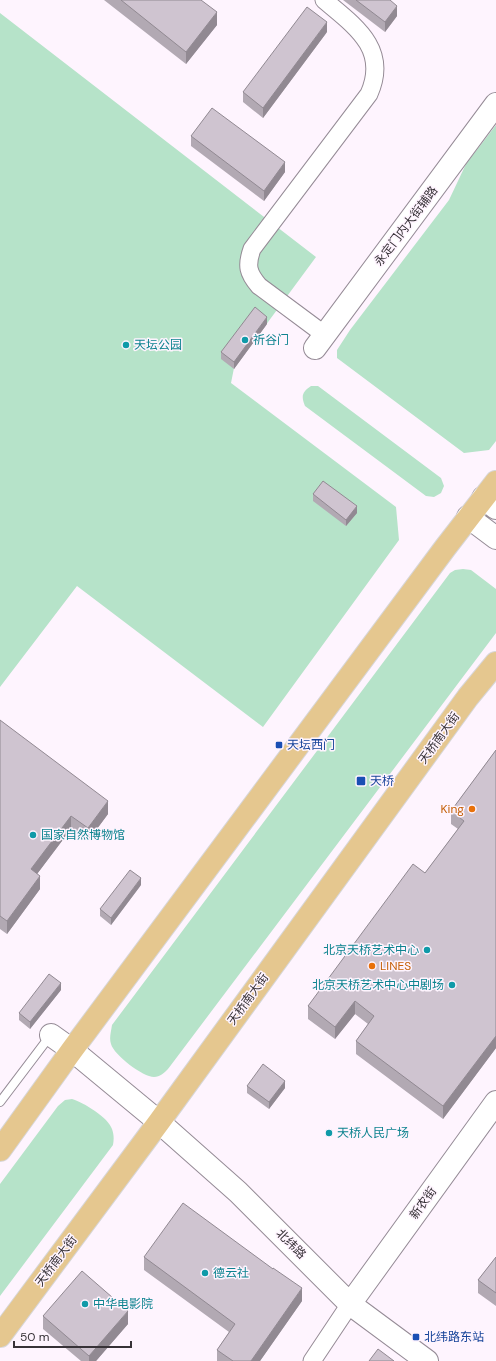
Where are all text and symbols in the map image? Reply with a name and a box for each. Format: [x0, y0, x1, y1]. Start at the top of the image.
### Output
street label: 永定门内大街辅路 [371, 183, 441, 269]
place label: 祈谷门 [253, 332, 289, 348]
marker: 祈谷门 [240, 335, 250, 345]
place label: 天坛公园 [134, 337, 182, 353]
marker: 天坛公园 [121, 340, 131, 350]
street label: 天桥南大街 [415, 709, 463, 767]
place label: 天坛西门 [287, 737, 335, 753]
marker: 天坛西门 [274, 740, 284, 750]
place label: 天桥 [370, 773, 394, 789]
marker: 天桥 [355, 775, 367, 787]
place label: King [441, 801, 464, 817]
marker: King [467, 804, 477, 814]
place label: 国家自然博物馆 [41, 827, 125, 843]
marker: 国家自然博物馆 [28, 830, 38, 840]
place label: 北京天桥艺术中心 [323, 942, 419, 958]
marker: 北京天桥艺术中心 [422, 945, 432, 955]
place label: LINES [380, 958, 411, 974]
marker: LINES [367, 961, 377, 971]
street label: 天桥南大街 [224, 970, 272, 1028]
place label: 北京天桥艺术中心中剧场 [312, 977, 444, 993]
marker: 北京天桥艺术中心中剧场 [447, 980, 457, 990]
place label: 天桥人民广场 [337, 1125, 409, 1141]
marker: 天桥人民广场 [324, 1128, 334, 1138]
street label: 新农街 [406, 1184, 440, 1222]
street label: 北纬路 [273, 1226, 309, 1262]
street label: 天桥南大街 [32, 1232, 80, 1290]
place label: 德云社 [213, 1265, 249, 1281]
marker: 德云社 [200, 1268, 210, 1278]
place label: 中华电影院 [93, 1296, 153, 1312]
marker: 中华电影院 [80, 1299, 90, 1309]
scale bar [14, 1323, 131, 1349]
text: 50 m [20, 1329, 49, 1345]
place label: 北纬路东站 [424, 1329, 484, 1345]
marker: 北纬路东站 [411, 1332, 421, 1342]

